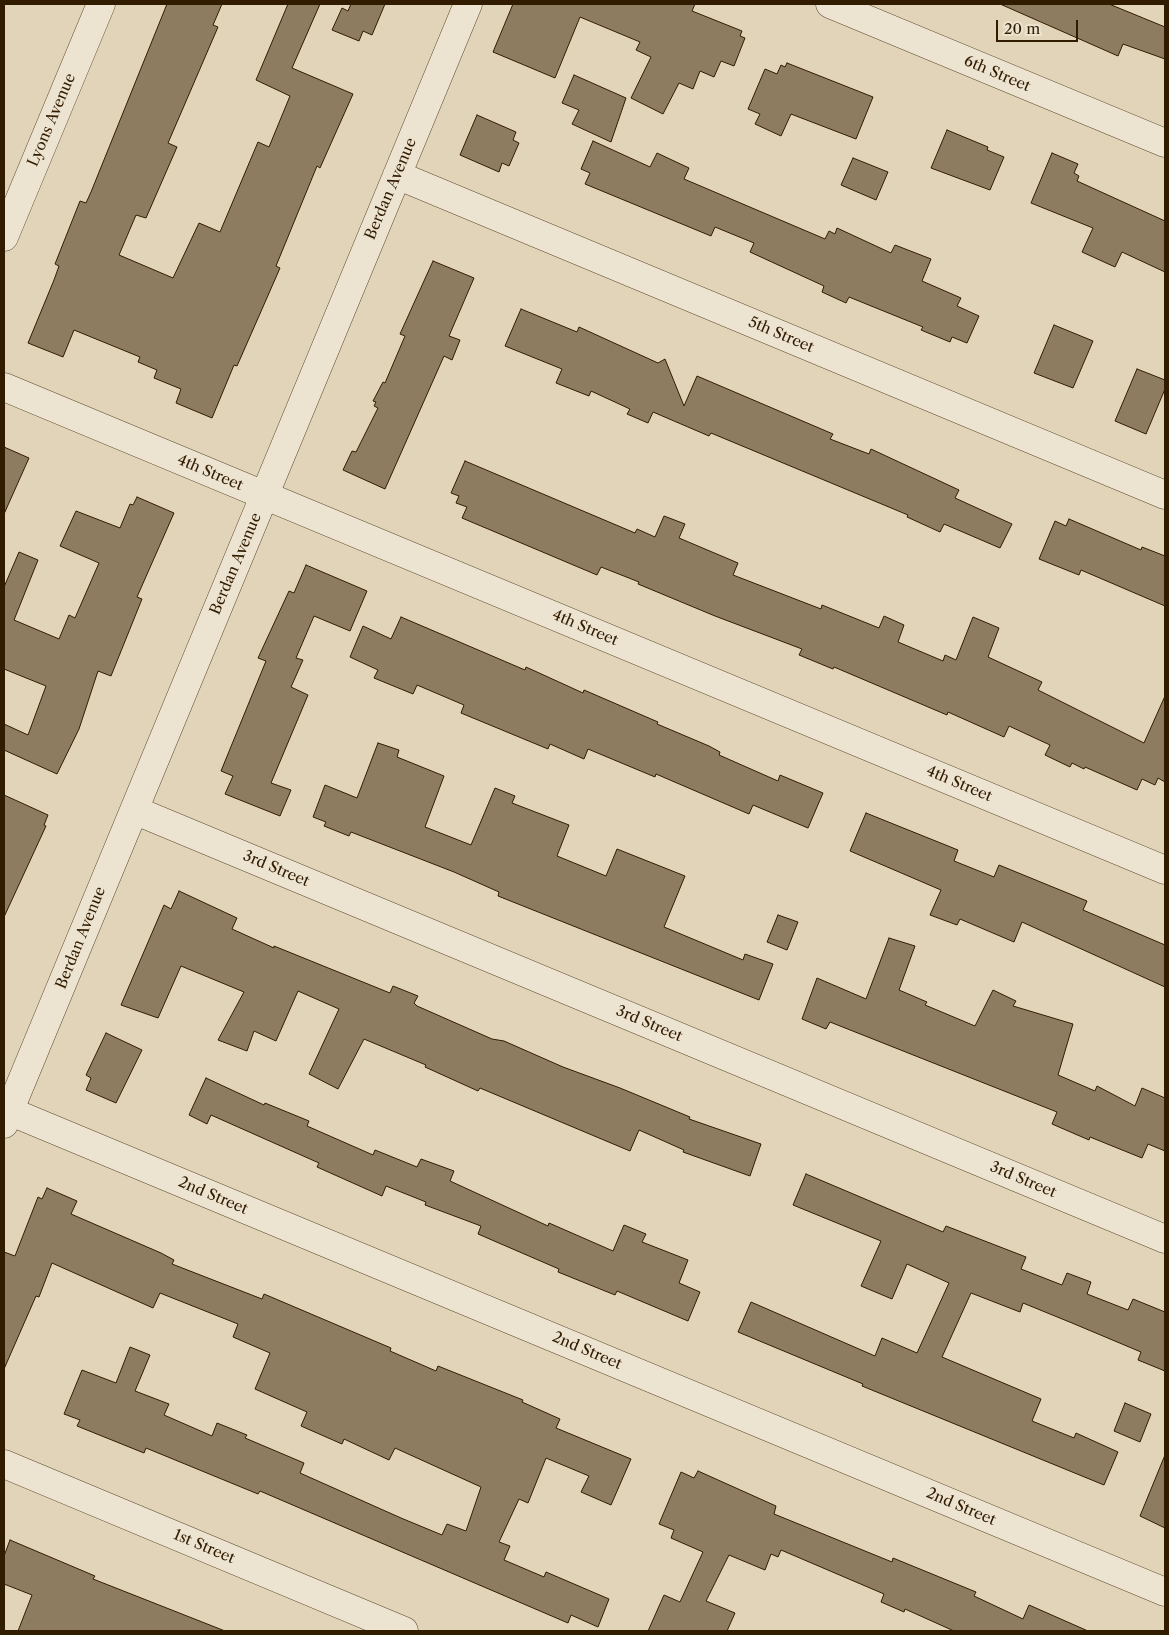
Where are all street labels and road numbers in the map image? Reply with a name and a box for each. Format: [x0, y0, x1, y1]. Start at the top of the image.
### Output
street label: 6th Street [961, 52, 1033, 96]
street label: Lyons Avenue [24, 71, 80, 169]
street label: Berdan Avenue [361, 135, 421, 243]
street label: 5th Street [746, 313, 816, 357]
street label: 4th Street [174, 451, 246, 495]
street label: Berdan Avenue [206, 510, 266, 618]
street label: 4th Street [549, 606, 621, 650]
street label: 4th Street [923, 762, 995, 806]
street label: 3rd Street [240, 847, 312, 891]
street label: Berdan Avenue [52, 884, 110, 992]
street label: 3rd Street [613, 1002, 685, 1046]
street label: 3rd Street [987, 1158, 1059, 1202]
street label: 2nd Street [176, 1173, 250, 1219]
street label: 2nd Street [550, 1328, 624, 1374]
street label: 2nd Street [924, 1484, 998, 1530]
street label: 1st Street [171, 1526, 237, 1568]

